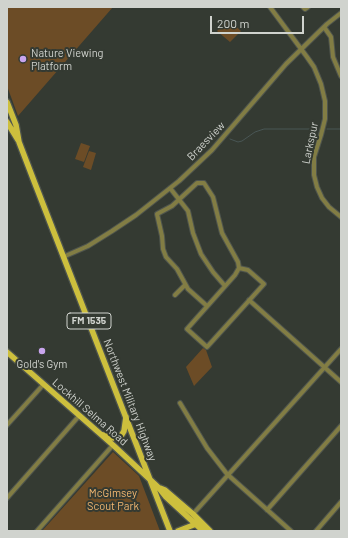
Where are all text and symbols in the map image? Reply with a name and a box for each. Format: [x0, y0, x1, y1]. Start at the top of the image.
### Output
scale bar [212, 8, 306, 34]
text: 200 m [217, 16, 249, 30]
place label: Nature Viewing Platform [31, 46, 103, 72]
marker: Nature Viewing Platform [18, 54, 28, 64]
street label: Braesview [184, 119, 228, 163]
street label: Larkspur [299, 121, 321, 165]
road number: FM 1535 [67, 313, 111, 329]
street label: Northwest Military Highway [101, 337, 159, 463]
marker: Gold's Gym [37, 346, 47, 356]
place label: Gold's Gym [17, 357, 67, 371]
street label: Lockhill Selma Road [50, 376, 130, 448]
park label: McGimsey Scout Park [87, 486, 139, 512]

